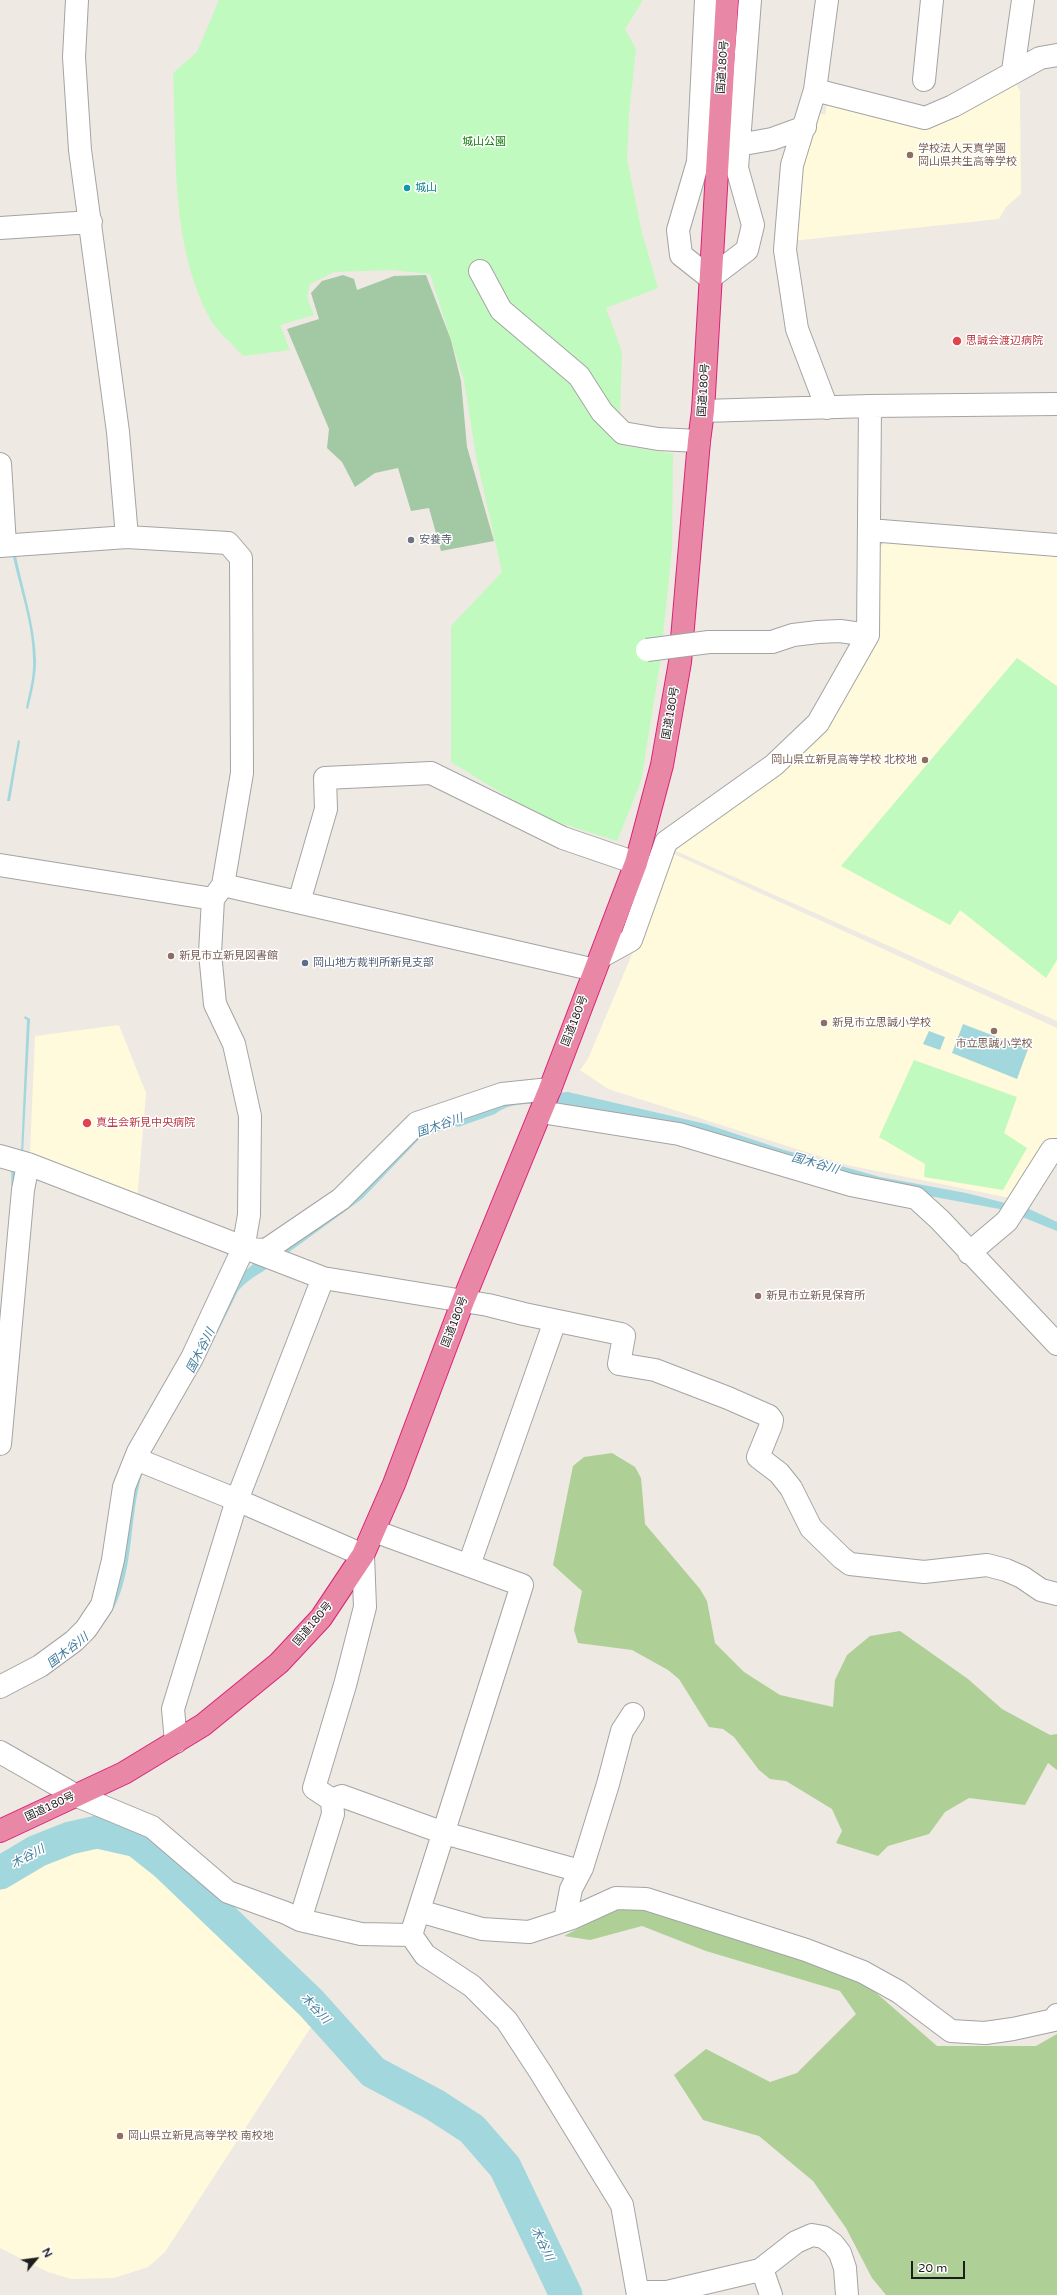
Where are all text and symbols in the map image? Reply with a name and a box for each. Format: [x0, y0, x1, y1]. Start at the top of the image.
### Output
street label: 国道180号 [715, 40, 731, 94]
park label: 城山公園 [462, 135, 506, 149]
place label: 学校法人天真学園 岡山県共生高等学校 [918, 142, 1017, 168]
marker: 学校法人天真学園 岡山県共生高等学校 [905, 150, 915, 160]
place label: 城山 [415, 181, 437, 195]
marker: 城山 [402, 183, 412, 193]
place label: 思誠会渡辺病院 [966, 334, 1043, 348]
marker: 思誠会渡辺病院 [951, 335, 963, 347]
street label: 国道180号 [696, 363, 712, 417]
place label: 安養寺 [419, 533, 452, 547]
marker: 安養寺 [406, 535, 416, 545]
street label: 国道180号 [660, 685, 682, 741]
place label: 岡山県立新見高等学校 北校地 [771, 753, 917, 767]
marker: 岡山県立新見高等学校 北校地 [920, 755, 930, 765]
place label: 新見市立新見図書館 [179, 949, 278, 963]
marker: 新見市立新見図書館 [166, 951, 176, 961]
place label: 岡山地方裁判所新見支部 [313, 956, 434, 970]
marker: 岡山地方裁判所新見支部 [300, 958, 310, 968]
street label: 国道180号 [559, 994, 591, 1048]
place label: 新見市立思誠小学校 [832, 1016, 931, 1030]
marker: 新見市立思誠小学校 [819, 1018, 829, 1028]
marker: 市立思誠小学校 [989, 1026, 999, 1036]
place label: 市立思誠小学校 [956, 1037, 1032, 1051]
water label: 国木谷川 [415, 1111, 465, 1141]
place label: 真生会新見中央病院 [96, 1116, 195, 1130]
marker: 真生会新見中央病院 [81, 1117, 93, 1129]
water label: 国木谷川 [790, 1150, 840, 1178]
place label: 新見市立新見保育所 [766, 1289, 865, 1303]
marker: 新見市立新見保育所 [753, 1291, 763, 1301]
street label: 国道180号 [439, 1295, 471, 1349]
water label: 国木谷川 [184, 1326, 218, 1376]
street label: 国道180号 [291, 1599, 335, 1649]
water label: 国木谷川 [45, 1631, 91, 1671]
street label: 国道180号 [23, 1790, 77, 1824]
water label: 木谷川 [9, 1842, 47, 1872]
water label: 木谷川 [297, 1991, 333, 2027]
place label: 岡山県立新見高等学校 南校地 [128, 2129, 274, 2143]
marker: 岡山県立新見高等学校 南校地 [115, 2131, 125, 2141]
water label: 木谷川 [528, 2225, 556, 2263]
north arrow [16, 2239, 56, 2279]
text: N [39, 2246, 55, 2260]
scale bar [913, 2253, 967, 2279]
text: 20 m [918, 2261, 947, 2275]

